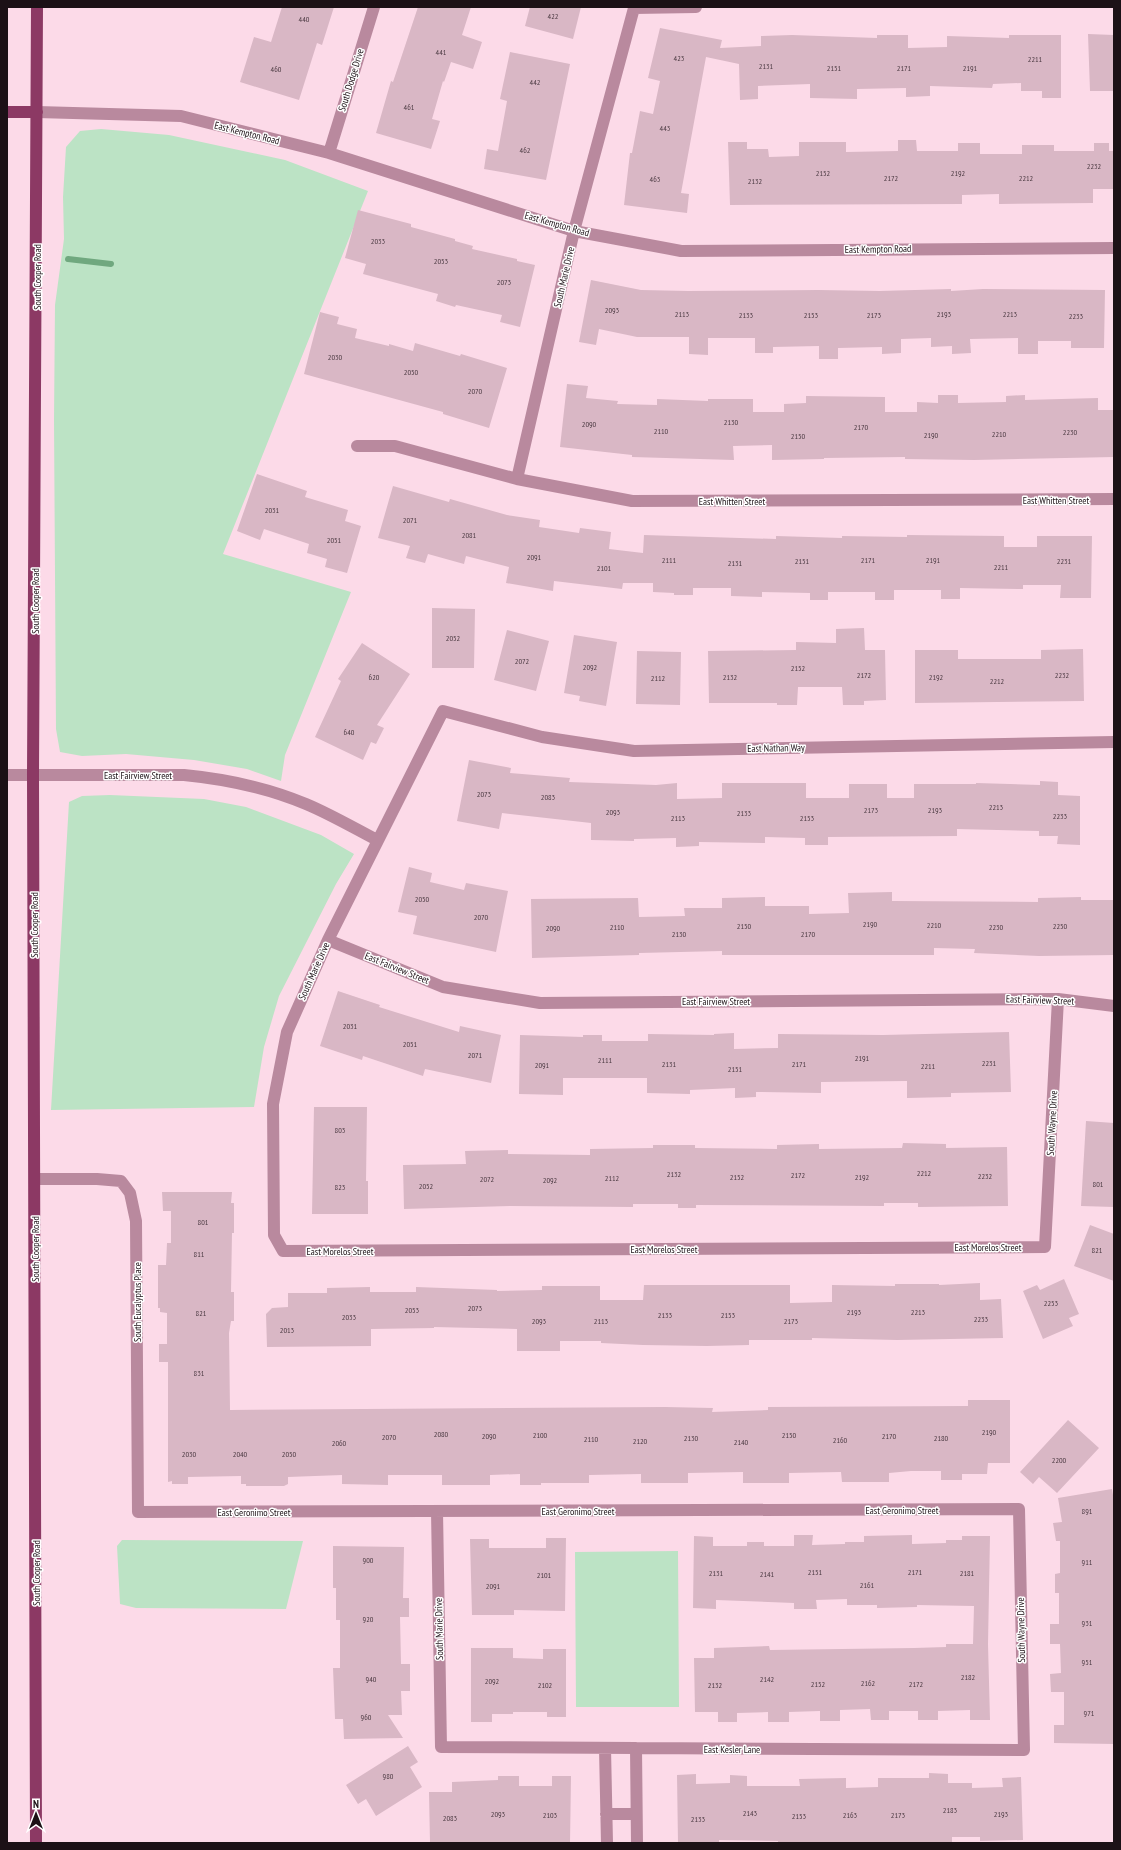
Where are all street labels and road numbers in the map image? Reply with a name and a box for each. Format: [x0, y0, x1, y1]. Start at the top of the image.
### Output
street label: South Dodge Drive [335, 47, 367, 113]
street label: East Kempton Road [213, 119, 281, 147]
street label: East Kempton Road [523, 209, 591, 239]
street label: East Kempton Road [845, 242, 911, 256]
street label: South Cooper Road [31, 244, 44, 310]
street label: South Marie Drive [551, 245, 577, 309]
street label: East Whitten Street [1023, 494, 1089, 507]
street label: East Whitten Street [699, 495, 765, 508]
street label: South Cooper Road [29, 568, 42, 634]
street label: East Nathan Way [747, 741, 805, 755]
street label: East Fairview Street [104, 769, 172, 782]
street label: South Cooper Road [28, 892, 41, 958]
street label: South Marie Drive [295, 940, 333, 1002]
street label: East Fairview Street [363, 949, 431, 987]
street label: East Fairview Street [1006, 992, 1075, 1008]
street label: East Fairview Street [682, 995, 750, 1008]
street label: South Wayne Drive [1044, 1090, 1060, 1156]
street label: South Cooper Road [29, 1216, 42, 1282]
street label: East Morelos Street [955, 1241, 1022, 1254]
street label: East Morelos Street [631, 1243, 698, 1256]
street label: East Morelos Street [307, 1245, 374, 1258]
street label: South Eucalyptus Place [131, 1262, 144, 1342]
street label: East Geronimo Street [866, 1504, 939, 1517]
street label: East Geronimo Street [542, 1505, 615, 1518]
street label: East Geronimo Street [218, 1506, 291, 1519]
street label: South Cooper Road [30, 1540, 43, 1606]
street label: South Wayne Drive [1014, 1597, 1028, 1663]
street label: South Marie Drive [432, 1598, 446, 1660]
street label: East Kesler Lane [704, 1743, 760, 1756]

